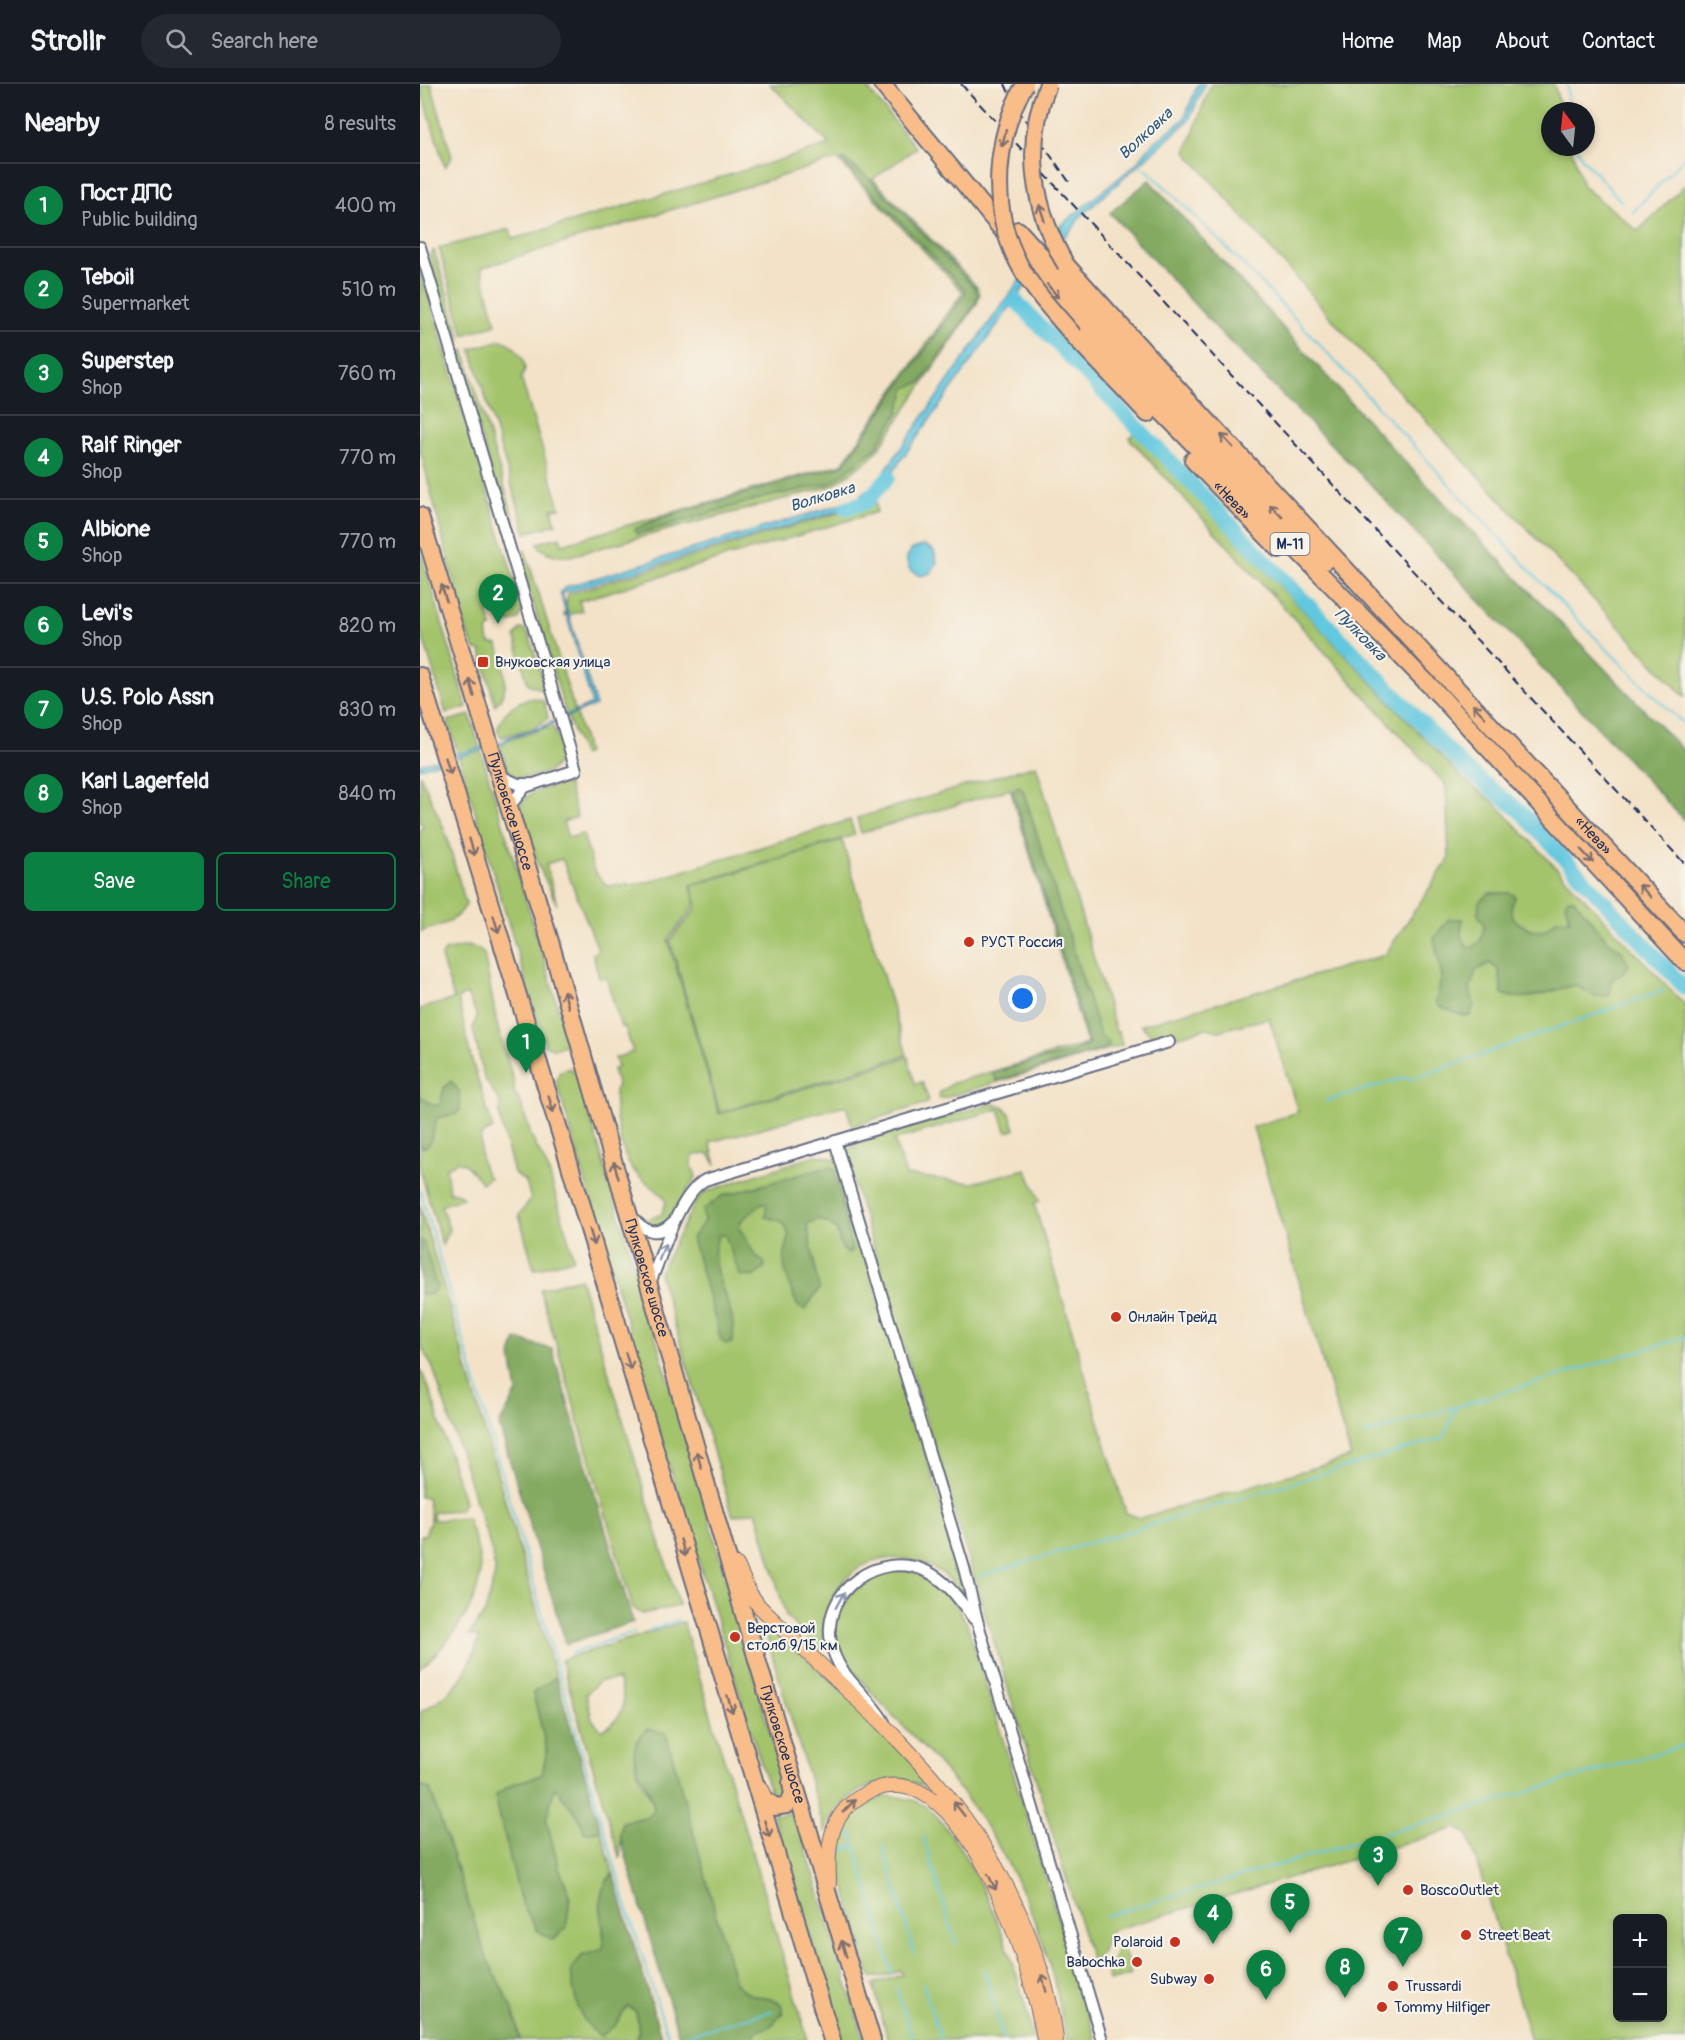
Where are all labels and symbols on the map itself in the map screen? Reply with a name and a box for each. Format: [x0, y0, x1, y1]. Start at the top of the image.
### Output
north arrow [1541, 102, 1595, 156]
water label: Волковка [1115, 103, 1178, 164]
one-way arrow [997, 128, 1009, 147]
one-way arrow [1036, 204, 1047, 223]
one-way arrow [1046, 283, 1060, 298]
one-way arrow [1220, 434, 1234, 449]
water label: Волковка [788, 477, 858, 516]
street label: «Нева» [1209, 477, 1255, 524]
one-way arrow [1268, 504, 1283, 519]
road number: М-11 [1270, 533, 1310, 555]
pin: 2 [478, 574, 518, 624]
one-way arrow [437, 584, 448, 603]
water label: Пулковка [1330, 604, 1391, 666]
place label: Внуковская улица [495, 653, 611, 672]
marker: Внуковская улица [476, 655, 490, 669]
one-way arrow [466, 679, 477, 698]
one-way arrow [1472, 704, 1486, 719]
street label: Пулковское шоссе [483, 751, 537, 873]
one-way arrow [443, 756, 454, 775]
street label: «Нева» [1570, 812, 1616, 860]
one-way arrow [467, 837, 478, 856]
one-way arrow [1580, 848, 1594, 863]
one-way arrow [1638, 884, 1652, 899]
one-way arrow [491, 914, 502, 933]
place label: РУСТ Россия [981, 933, 1063, 952]
marker: РУСТ Россия [962, 935, 976, 949]
your location [1008, 984, 1037, 1013]
one-way arrow [560, 989, 571, 1008]
pin: 1 [506, 1024, 546, 1073]
one-way arrow [547, 1094, 558, 1113]
one-way arrow [610, 1161, 621, 1180]
street label: Пулковское шоссе [620, 1217, 673, 1340]
one-way arrow [587, 1228, 598, 1247]
one-way arrow [657, 1243, 668, 1262]
place label: Онлайн Трейд [1128, 1308, 1217, 1327]
marker: Онлайн Трейд [1109, 1310, 1123, 1324]
one-way arrow [623, 1351, 634, 1370]
one-way arrow [693, 1451, 704, 1470]
one-way arrow [678, 1538, 689, 1557]
one-way arrow [834, 1592, 846, 1609]
place label: Верстовой столб 9/15 км [747, 1619, 838, 1655]
marker: Верстовой столб 9/15 км [728, 1630, 742, 1644]
street label: Пулковское шоссе [755, 1684, 809, 1806]
one-way arrow [725, 1694, 736, 1713]
one-way arrow [842, 1798, 857, 1813]
one-way arrow [953, 1801, 966, 1817]
one-way arrow [762, 1819, 773, 1838]
pin: 3 [1358, 1836, 1398, 1886]
one-way arrow [987, 1872, 998, 1890]
place label: BoscoOutlet [1420, 1881, 1500, 1900]
marker: BoscoOutlet [1401, 1883, 1415, 1897]
pin: 5 [1270, 1884, 1310, 1933]
pin: 4 [1194, 1894, 1232, 1944]
pin: 7 [1384, 1918, 1422, 1967]
place label: Street Beat [1478, 1926, 1551, 1945]
marker: Street Beat [1459, 1928, 1473, 1942]
place label: Polaroid [1113, 1933, 1163, 1952]
marker: Polaroid [1168, 1935, 1182, 1949]
one-way arrow [838, 1940, 849, 1959]
pin: 8 [1326, 1948, 1364, 1998]
pin: 6 [1246, 1950, 1286, 2000]
place label: Babochka [1066, 1953, 1125, 1972]
marker: Babochka [1130, 1955, 1144, 1969]
place label: Subway [1150, 1970, 1198, 1989]
marker: Subway [1202, 1972, 1216, 1986]
one-way arrow [1038, 1974, 1050, 1993]
place label: Trussardi [1405, 1977, 1462, 1996]
marker: Trussardi [1386, 1979, 1400, 1993]
place label: Tommy Hilfiger [1394, 1998, 1491, 2017]
marker: Tommy Hilfiger [1375, 2000, 1389, 2014]

